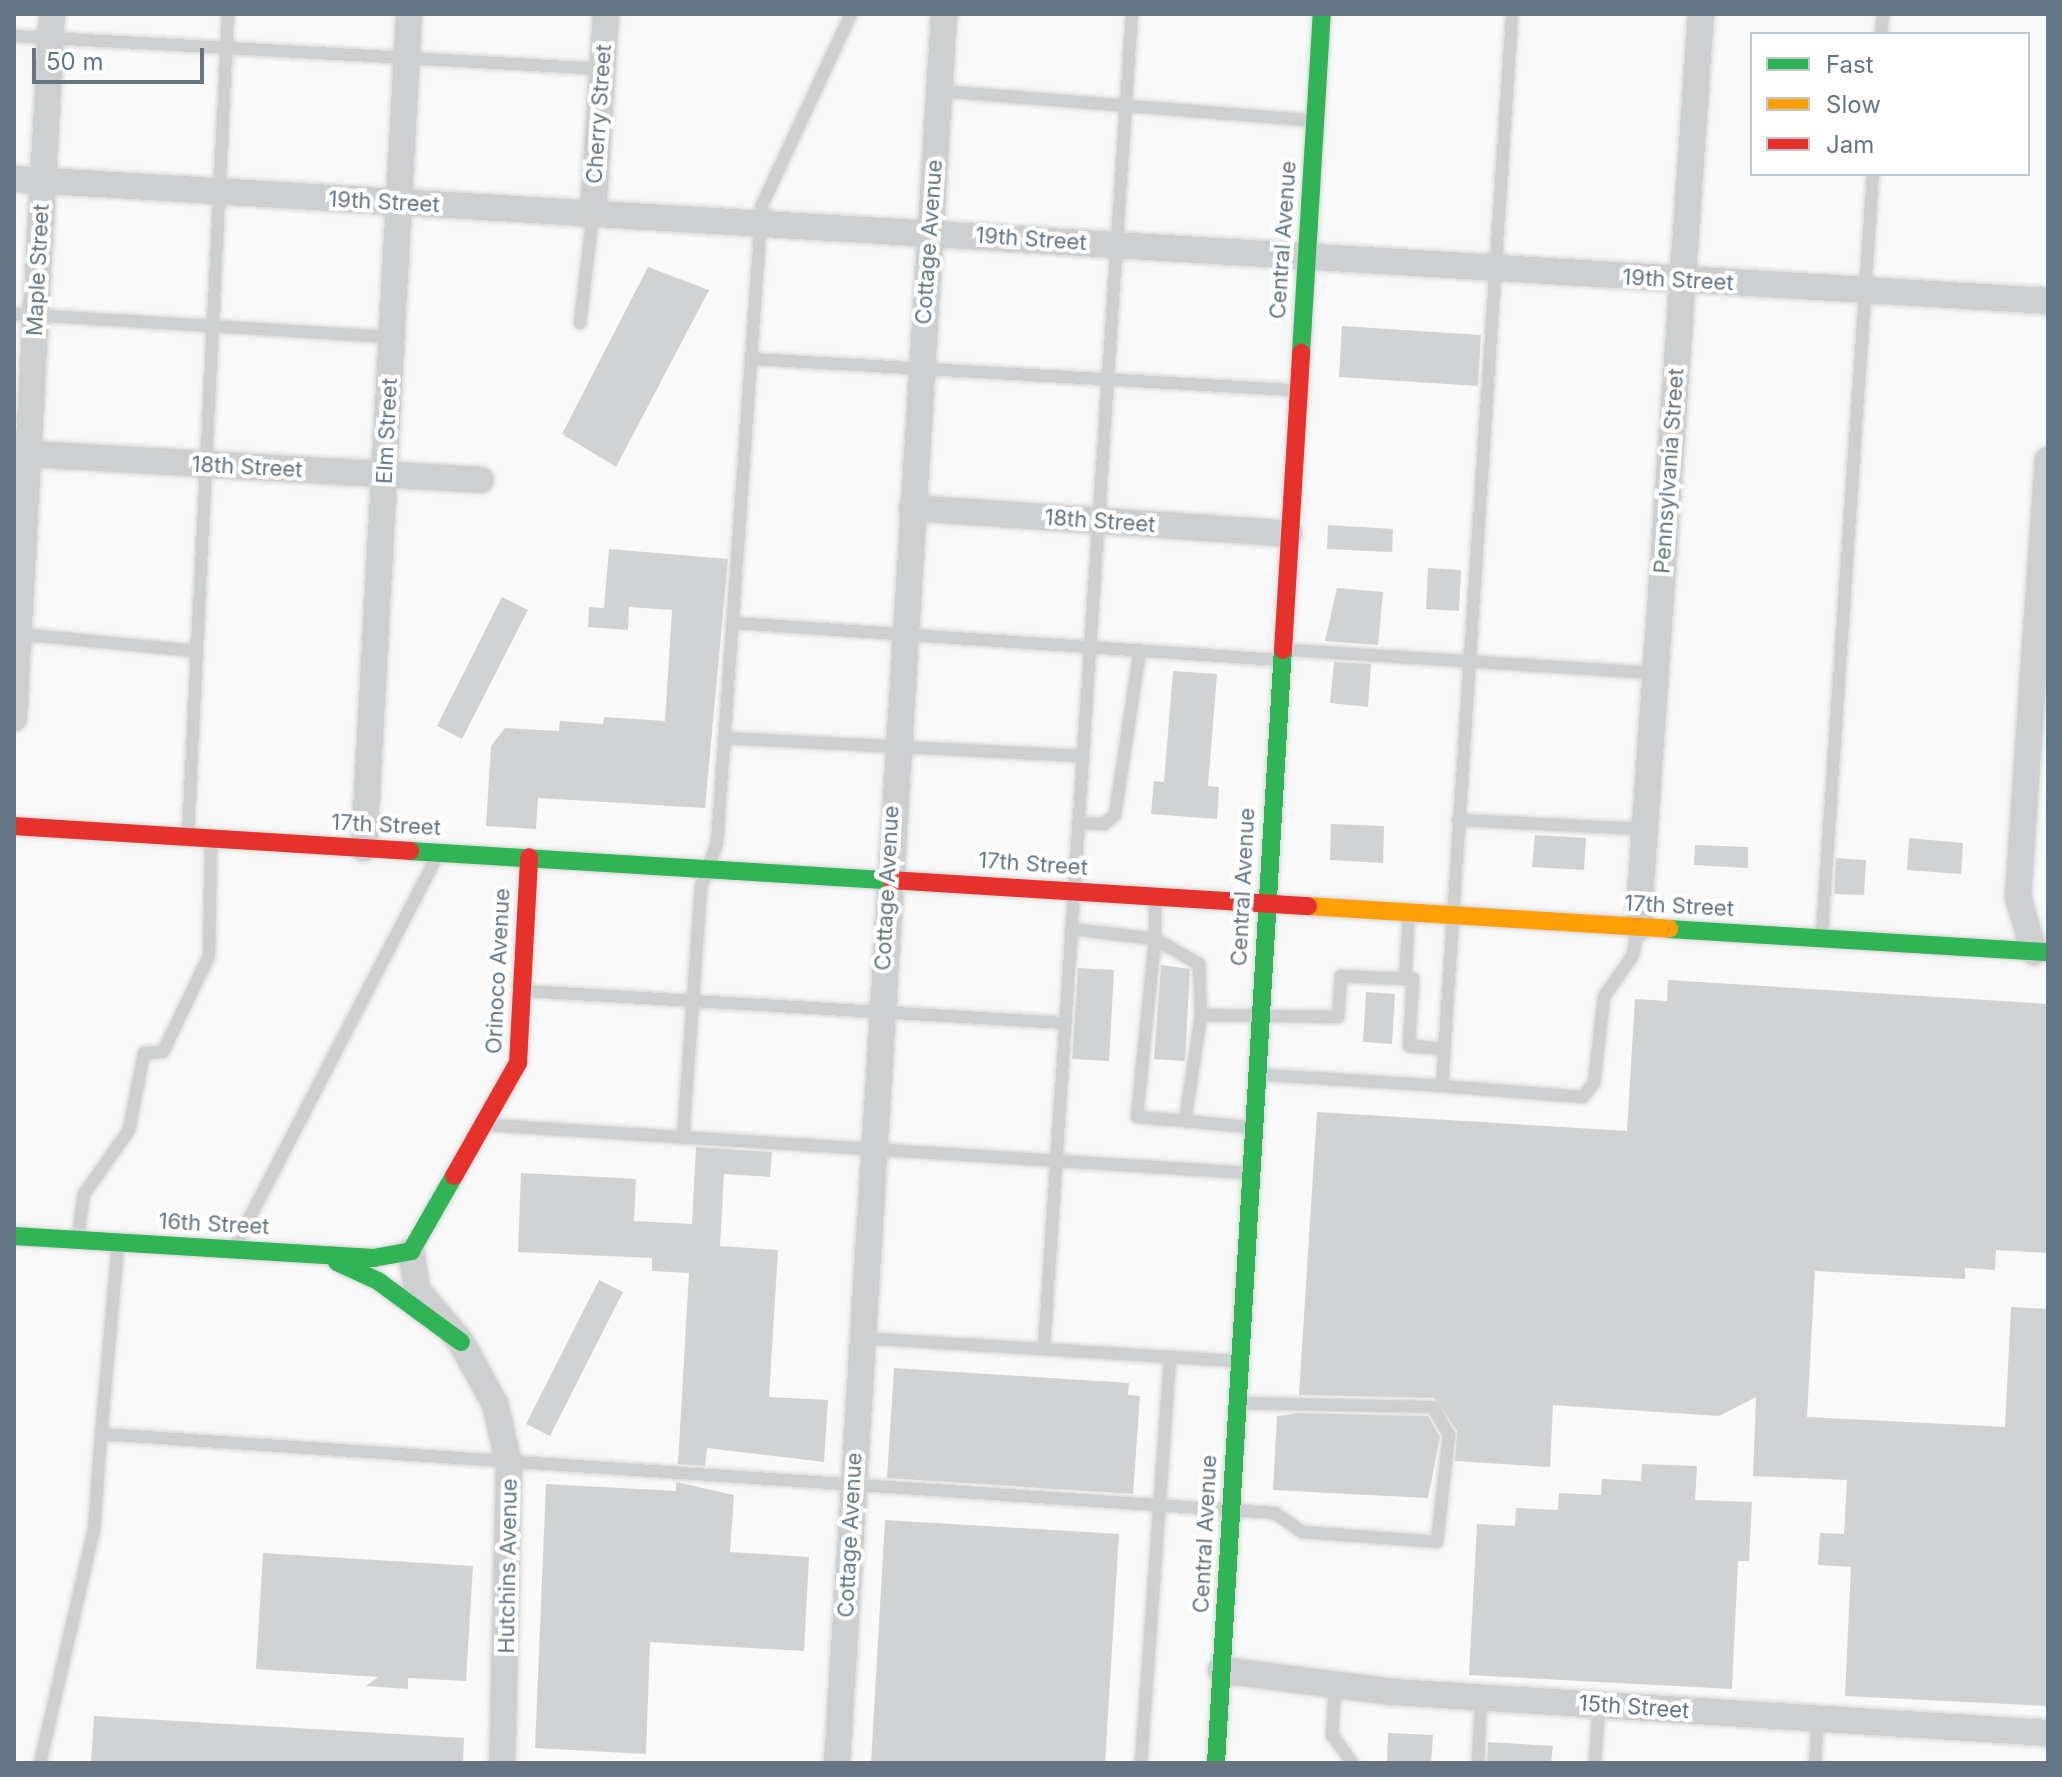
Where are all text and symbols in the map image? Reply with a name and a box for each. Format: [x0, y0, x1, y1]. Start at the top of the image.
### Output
scale bar [36, 32, 208, 82]
legend [1750, 32, 2030, 176]
street label: Cherry Street [581, 43, 617, 185]
text: 50 m [46, 47, 104, 76]
text: Fast [1826, 50, 1874, 79]
text: Slow [1826, 90, 1881, 119]
text: Jam [1826, 130, 1874, 159]
street label: Cottage Avenue [910, 159, 948, 325]
street label: Central Avenue [1264, 160, 1302, 320]
street label: 19th Street [328, 186, 440, 218]
street label: Maple Street [21, 203, 55, 337]
street label: 19th Street [975, 222, 1087, 256]
street label: 19th Street [1622, 264, 1734, 296]
street label: Pennsylvania Street [1649, 367, 1689, 575]
street label: Elm Street [371, 377, 403, 485]
street label: 18th Street [191, 451, 303, 483]
street label: 18th Street [1044, 504, 1156, 538]
street label: Cottage Avenue [869, 805, 905, 971]
street label: Central Avenue [1226, 807, 1260, 967]
street label: 17th Street [330, 809, 442, 841]
street label: 17th Street [977, 847, 1089, 881]
street label: Orinoco Avenue [480, 887, 516, 1055]
street label: 17th Street [1623, 890, 1735, 922]
street label: 16th Street [158, 1208, 270, 1240]
street label: Cottage Avenue [832, 1452, 868, 1618]
street label: Central Avenue [1188, 1454, 1222, 1614]
street label: Hutchins Avenue [493, 1478, 523, 1654]
street label: 15th Street [1578, 1690, 1690, 1724]

